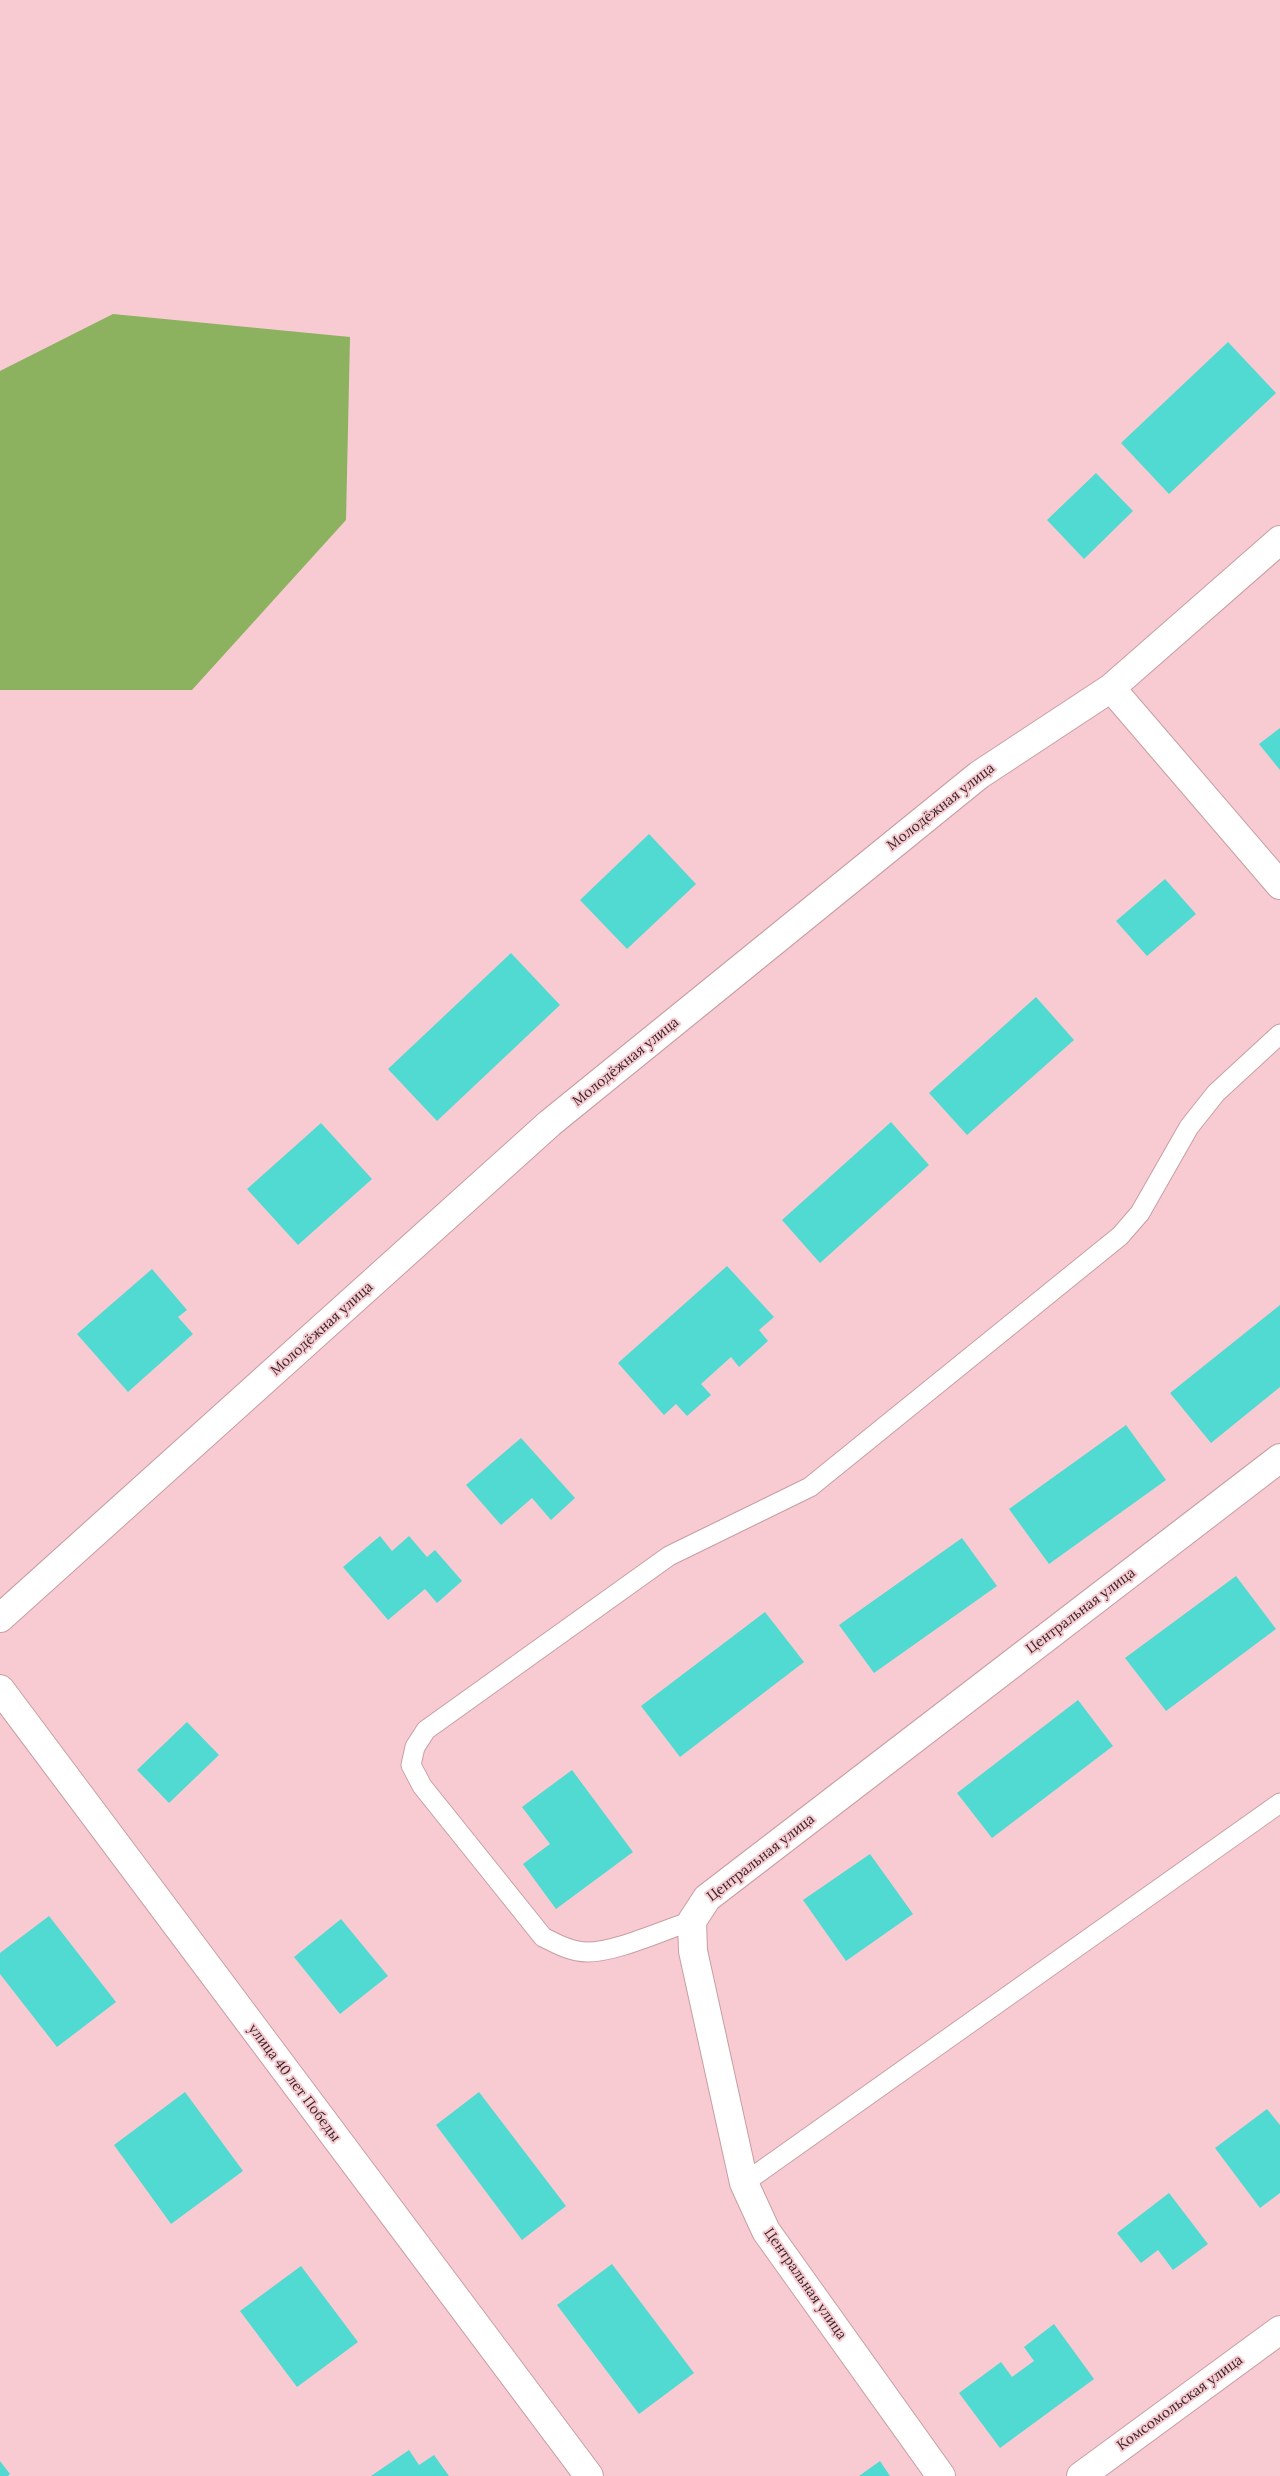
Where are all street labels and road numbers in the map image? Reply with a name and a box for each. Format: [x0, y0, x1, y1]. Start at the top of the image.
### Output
street label: Молодёжная улица [884, 760, 998, 854]
street label: Молодёжная улица [570, 1014, 682, 1110]
street label: Молодёжная улица [267, 1279, 377, 1379]
street label: Центральная улица [1023, 1565, 1139, 1657]
street label: Центральная улица [704, 1811, 818, 1905]
street label: улица 40 лет Победы [244, 2021, 344, 2145]
street label: Центральная улица [760, 2225, 850, 2343]
street label: Комсомольская улица [1114, 2352, 1246, 2454]

